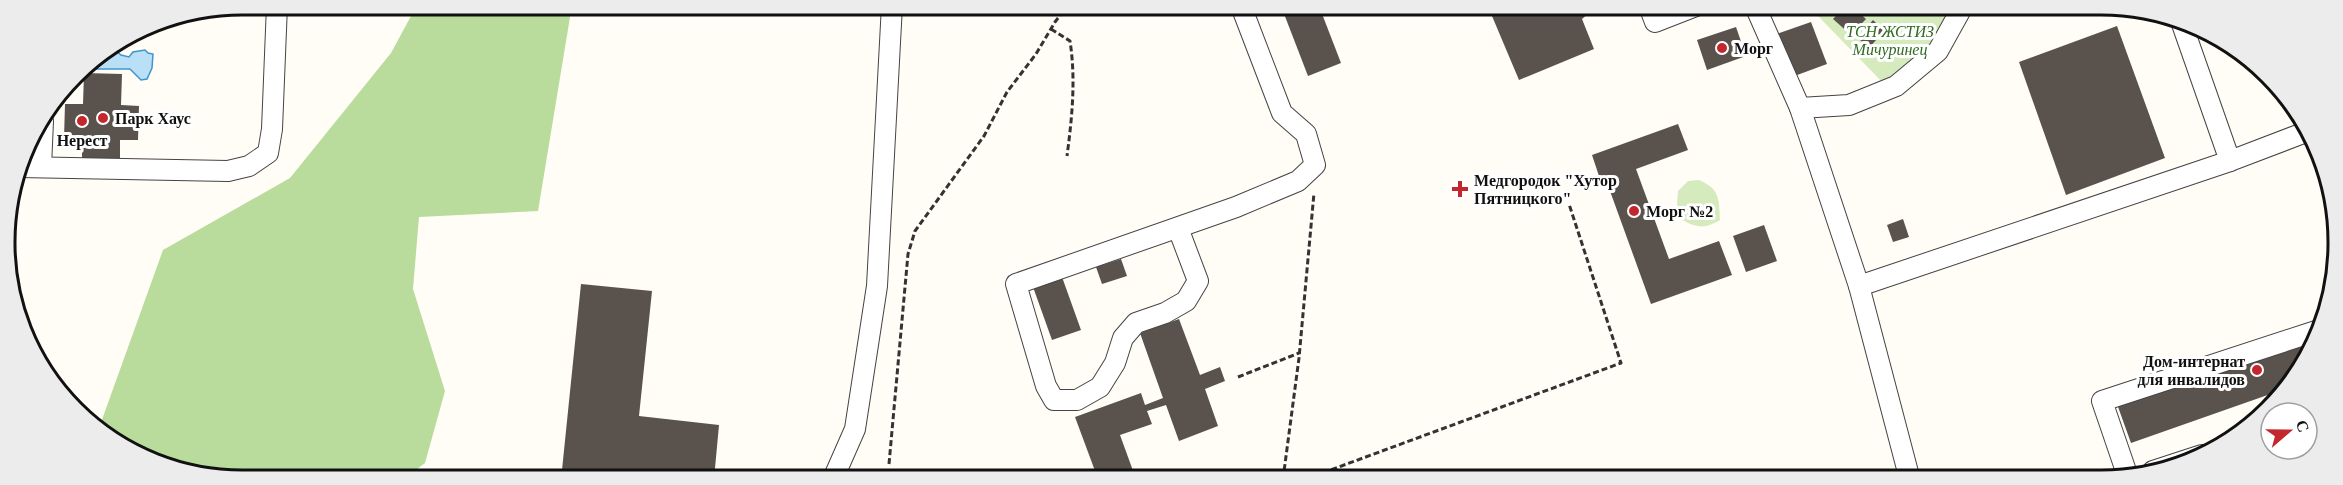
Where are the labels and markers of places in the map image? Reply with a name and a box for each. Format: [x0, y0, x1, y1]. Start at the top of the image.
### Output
place label: Морг [1734, 40, 1773, 58]
marker: Морг [1715, 41, 1729, 55]
place label: Парк Хаус [115, 110, 191, 128]
marker: Парк Хаус [96, 111, 110, 125]
marker: Нерест [75, 114, 89, 128]
place label: Нерест [57, 132, 107, 150]
place label: Медгородок "Хутор Пятницкого" [1474, 172, 1617, 207]
marker: Медгородок "Хутор Пятницкого" [1451, 180, 1469, 198]
place label: Морг №2 [1646, 203, 1713, 221]
marker: Морг №2 [1627, 204, 1641, 218]
place label: Дом-интернат для инвалидов [2138, 353, 2245, 388]
marker: Дом-интернат для инвалидов [2250, 363, 2264, 377]

